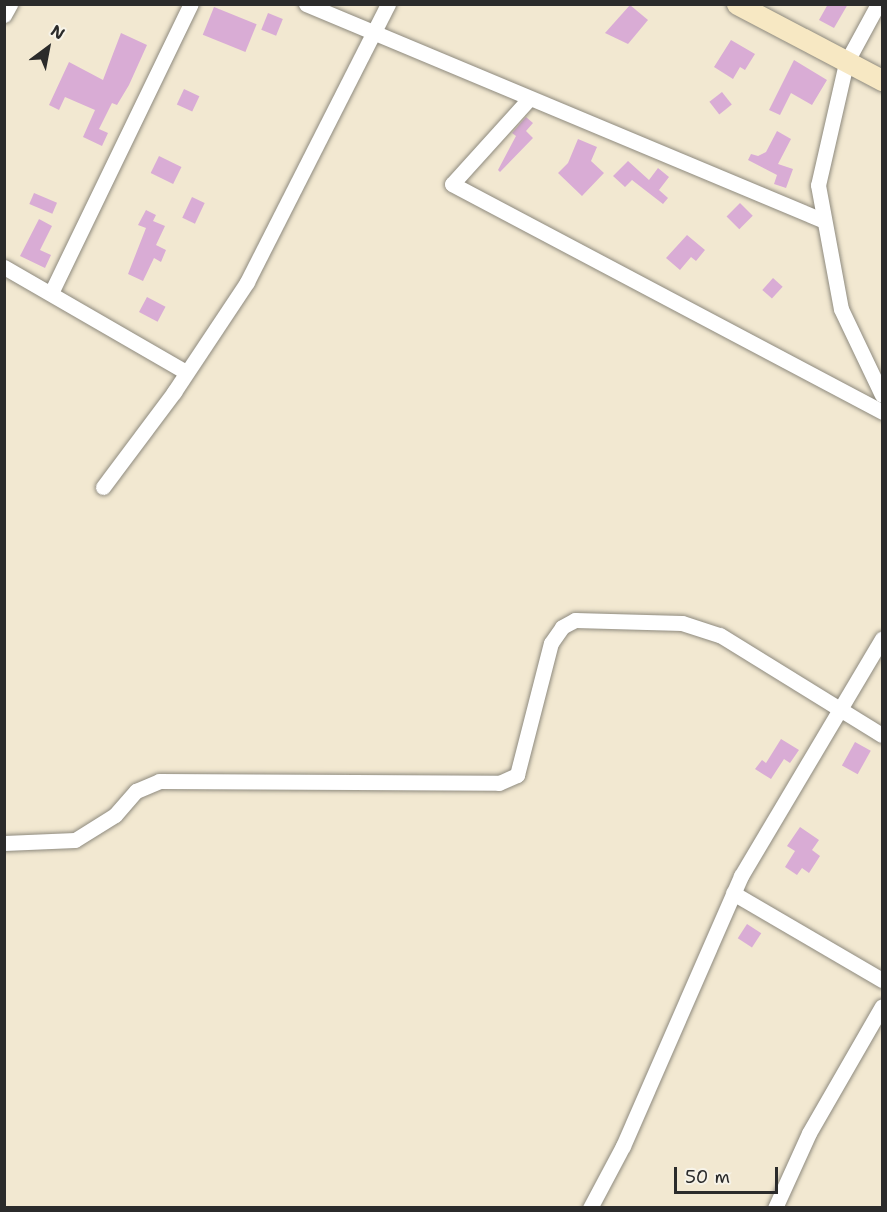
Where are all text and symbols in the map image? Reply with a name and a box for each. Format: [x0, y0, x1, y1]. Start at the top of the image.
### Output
north arrow [18, 18, 78, 78]
text: N [47, 20, 69, 45]
scale bar [677, 1155, 780, 1193]
text: 50 m [685, 1165, 730, 1189]

